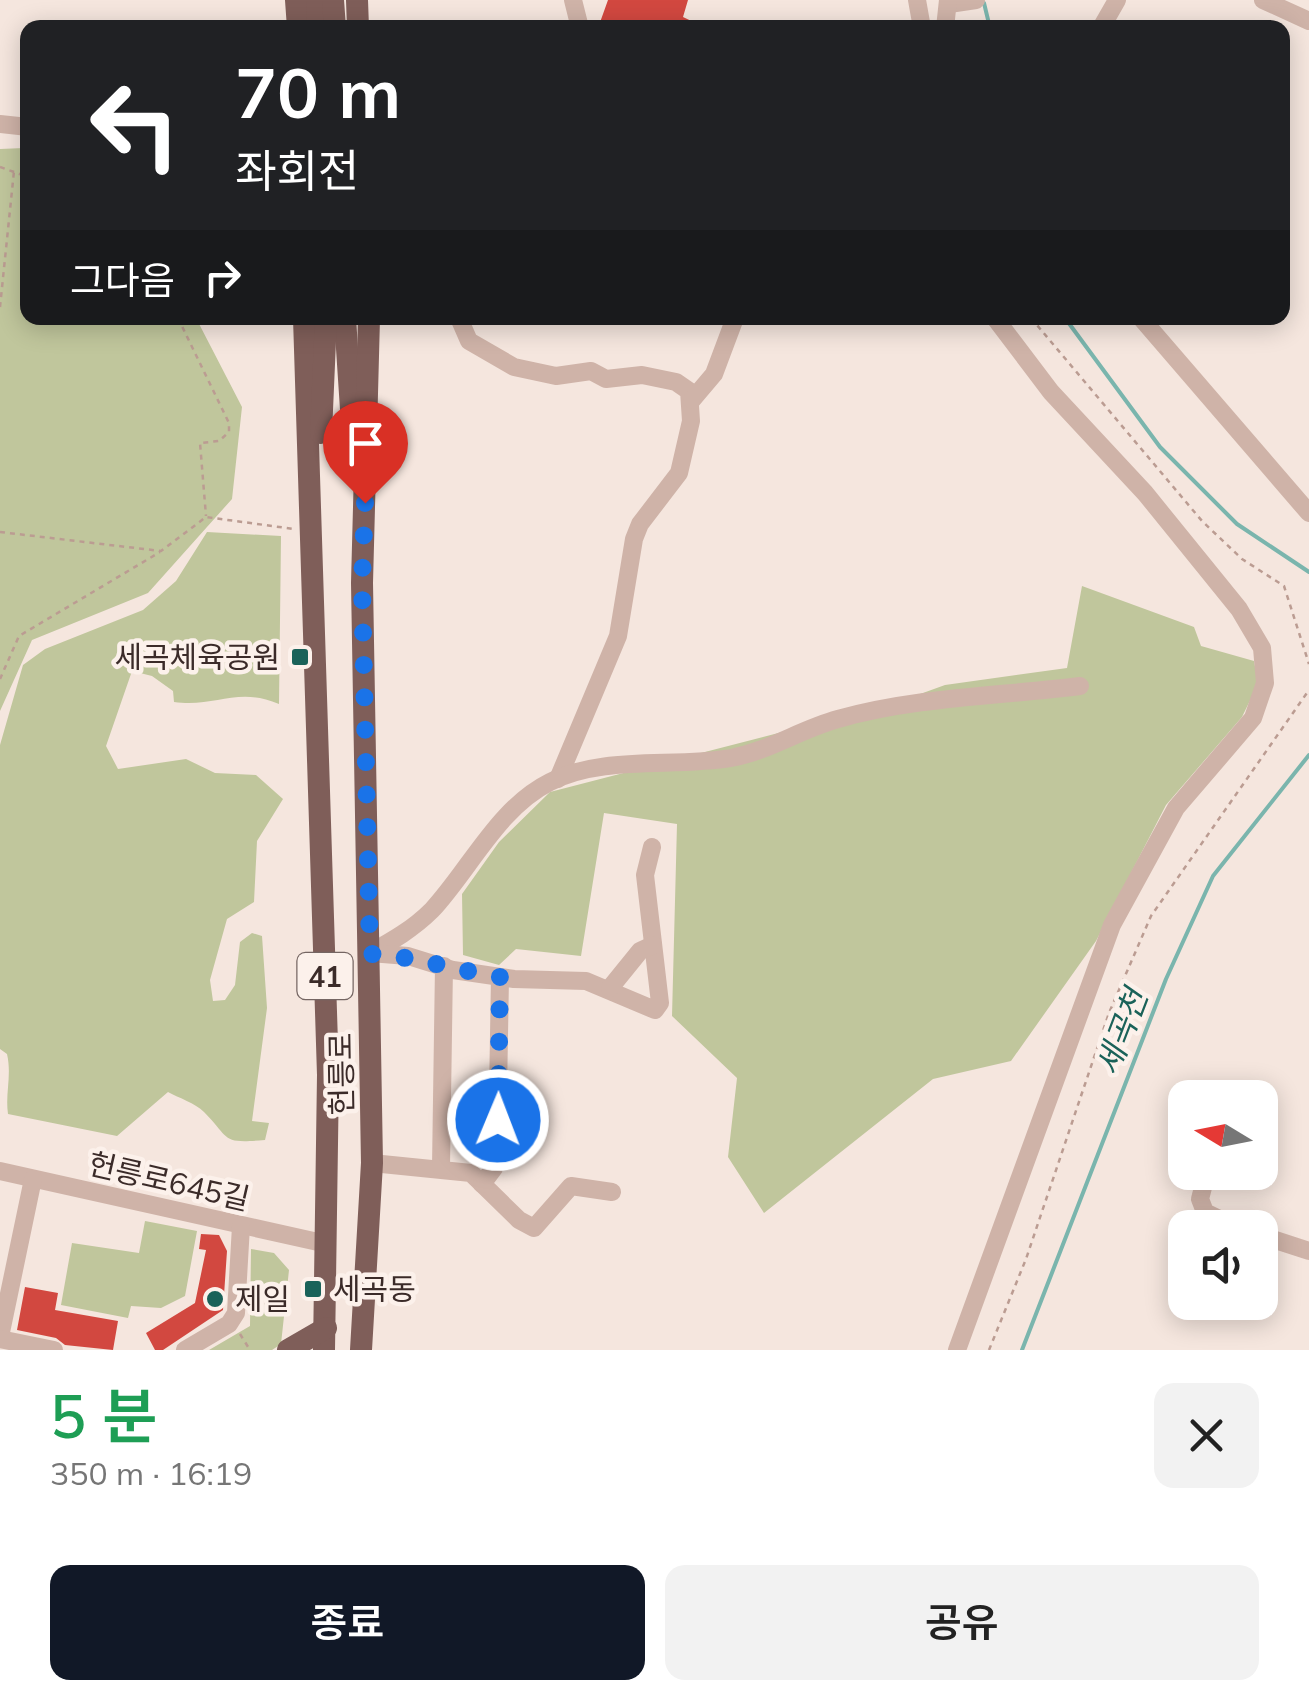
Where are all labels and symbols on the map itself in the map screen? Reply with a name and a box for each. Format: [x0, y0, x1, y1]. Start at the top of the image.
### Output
pin [323, 401, 408, 504]
place label: 세곡체육공원 [114, 638, 280, 676]
marker: 세곡체육공원 [289, 646, 311, 668]
road number: 41 [298, 953, 352, 999]
water label: 세곡천 [1087, 980, 1157, 1080]
street label: 헌릉로 [321, 1032, 361, 1116]
position arrow [446, 1068, 550, 1172]
north arrow [1168, 1080, 1278, 1190]
street label: 헌릉로645길 [85, 1144, 253, 1218]
place label: 세곡동 [333, 1270, 416, 1308]
marker: 세곡동 [302, 1278, 324, 1300]
place label: 제일 [235, 1280, 290, 1318]
marker: 제일 [204, 1288, 226, 1310]

